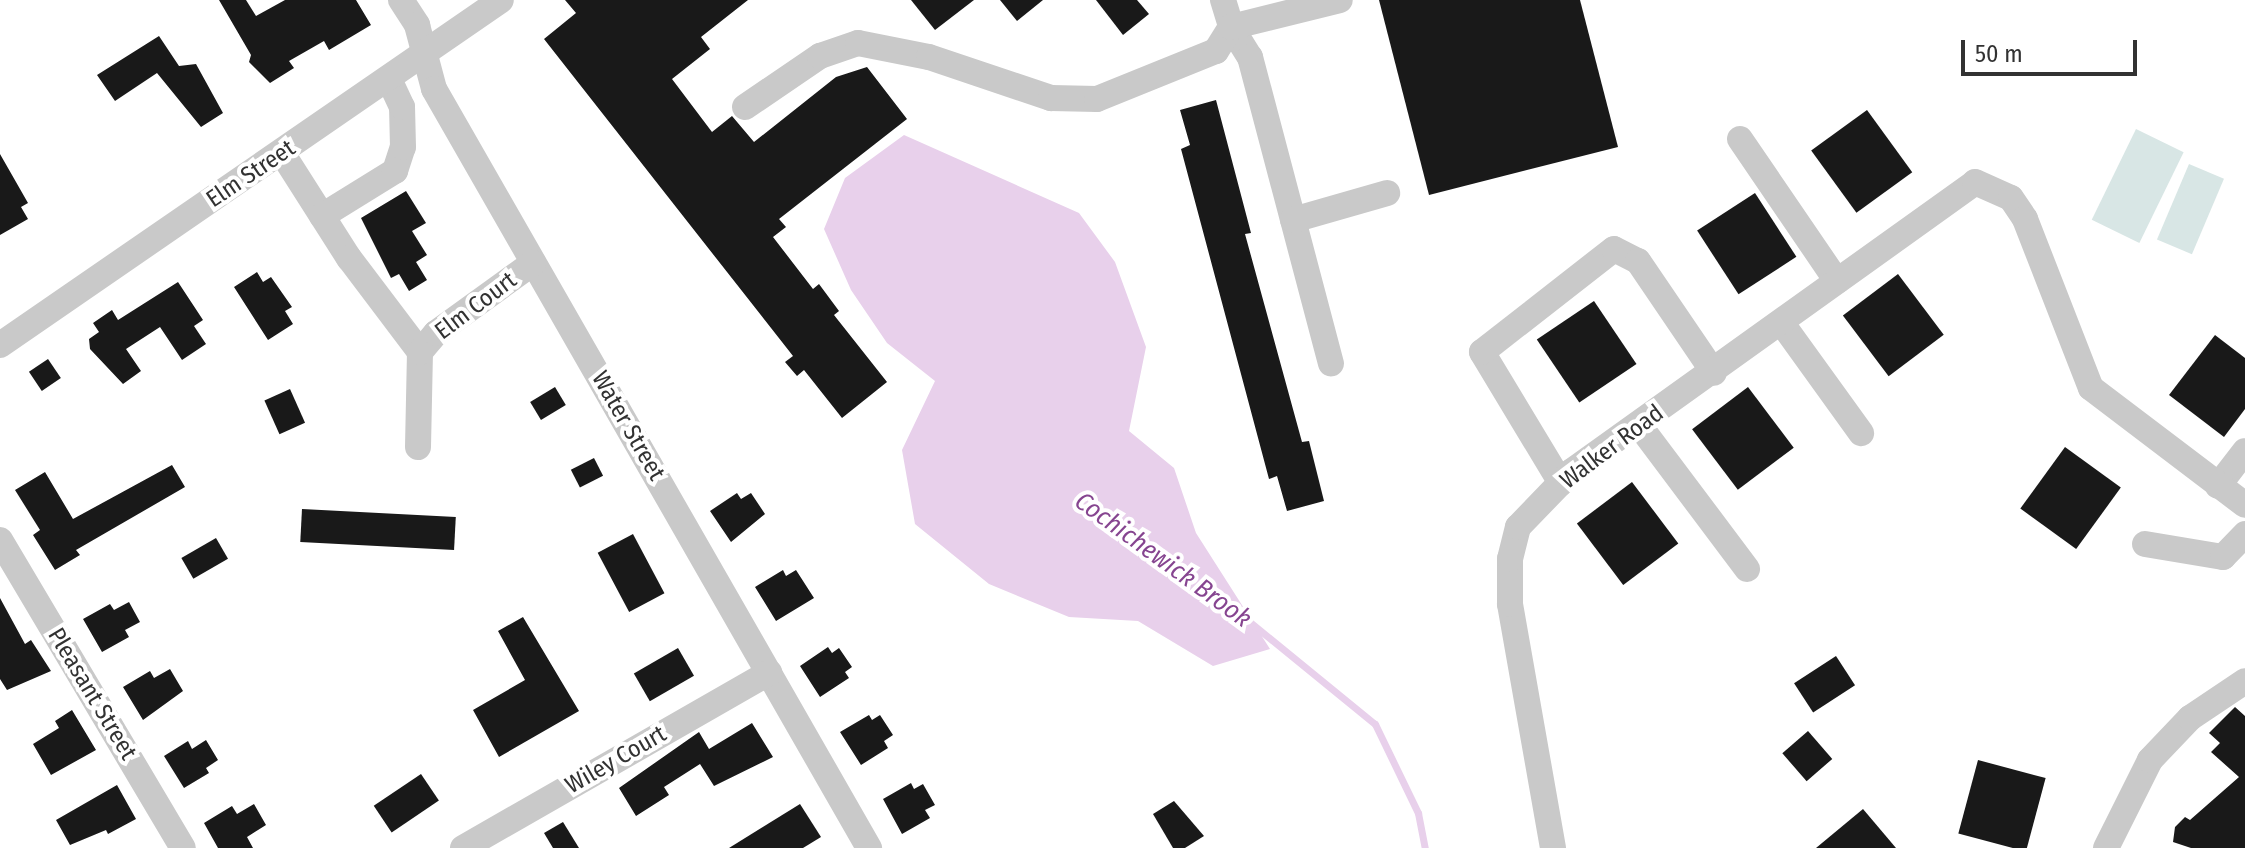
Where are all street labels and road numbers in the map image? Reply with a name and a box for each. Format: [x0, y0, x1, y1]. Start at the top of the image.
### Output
street label: Elm Street [201, 134, 301, 214]
street label: Elm Court [430, 266, 522, 346]
street label: Water Street [585, 366, 671, 486]
street label: Walker Road [1555, 399, 1669, 495]
street label: Pleasant Street [41, 623, 143, 765]
street label: Wiley Court [561, 720, 671, 800]

